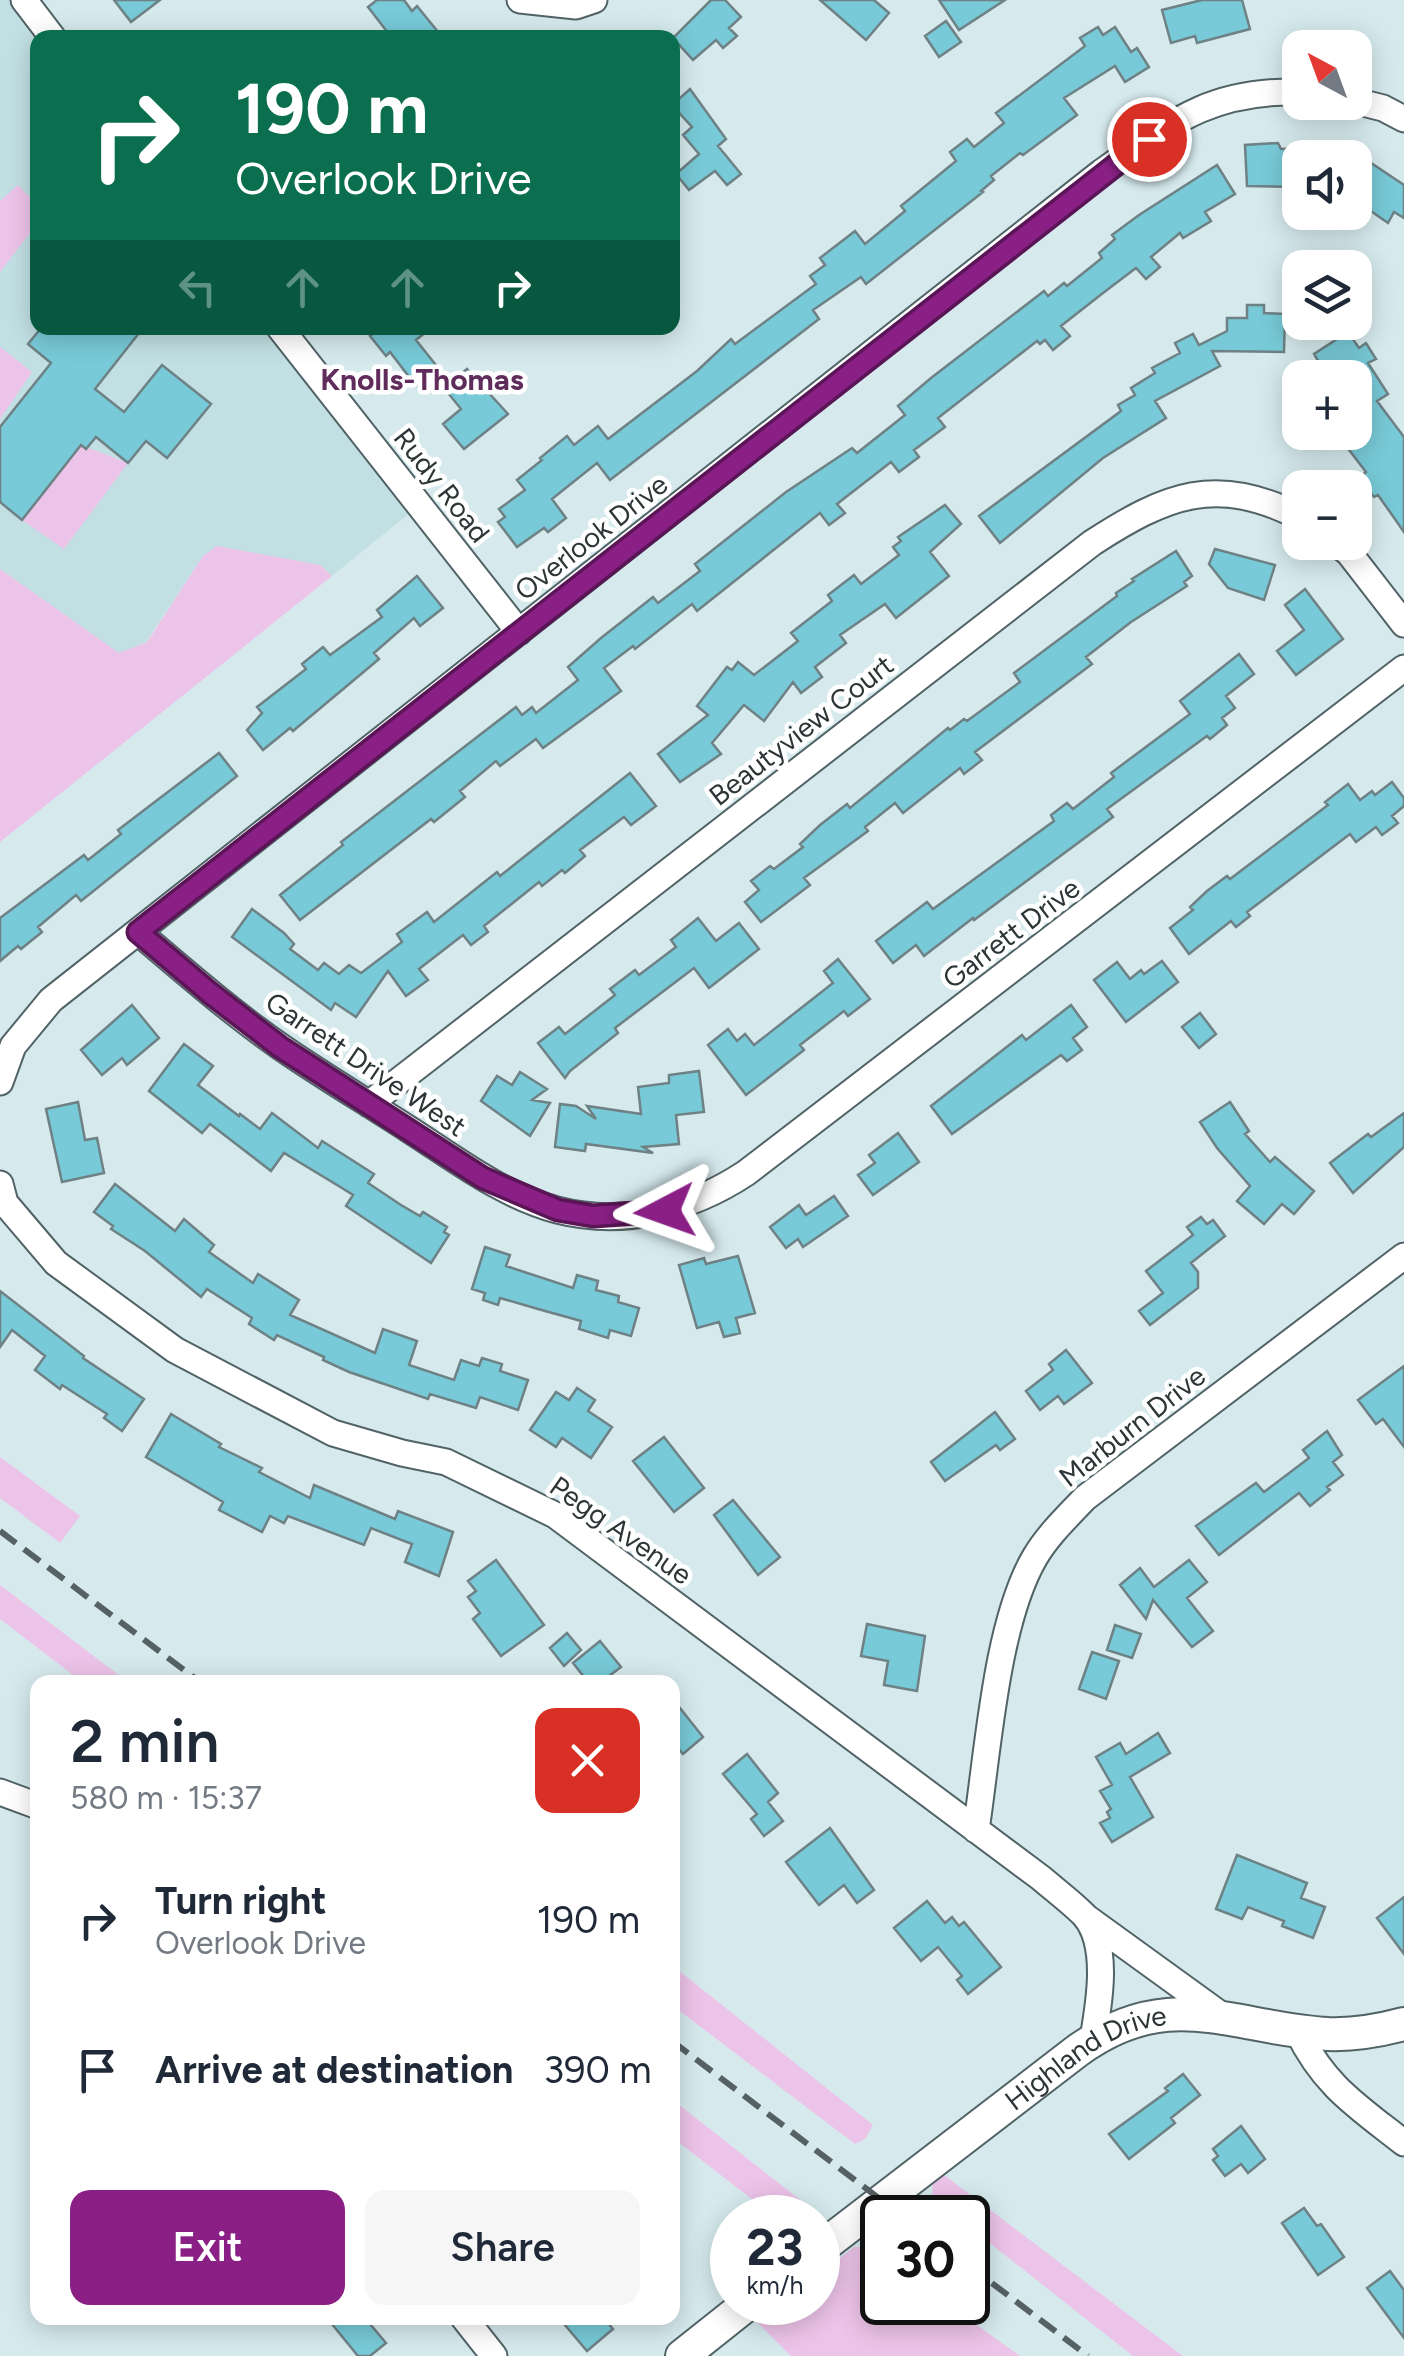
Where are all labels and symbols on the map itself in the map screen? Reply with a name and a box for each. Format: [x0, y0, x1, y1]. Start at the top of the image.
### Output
north arrow [1282, 30, 1372, 120]
pin [1107, 97, 1192, 182]
district label: Knolls-Thomas [320, 361, 524, 398]
street label: Rudy Road [387, 421, 497, 549]
street label: Overlook Drive [508, 467, 674, 607]
street label: Beautyview Court [702, 647, 900, 813]
street label: Garrett Drive [936, 870, 1086, 996]
street label: Garrett Drive West [259, 984, 473, 1144]
position arrow [613, 1159, 717, 1263]
street label: Marburn Drive [1052, 1358, 1212, 1494]
street label: Pegg Avenue [543, 1469, 699, 1591]
street label: Highland Drive [998, 1998, 1168, 2117]
speed limit sign: 30 [860, 2195, 990, 2325]

